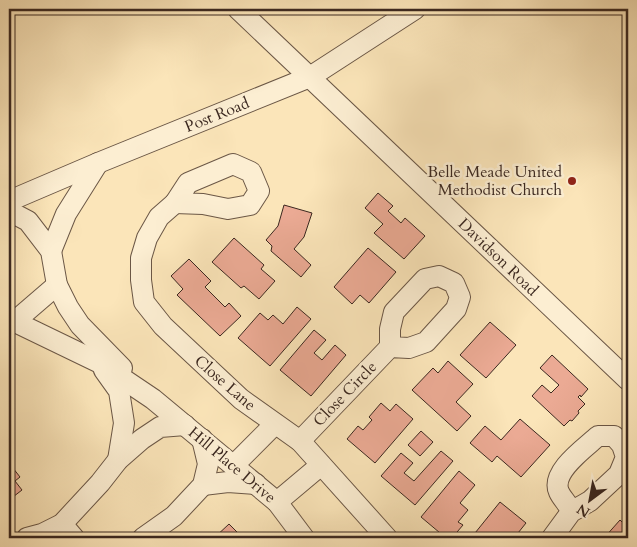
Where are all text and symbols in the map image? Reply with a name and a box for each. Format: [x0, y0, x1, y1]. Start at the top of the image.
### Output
street label: Post Road [181, 92, 253, 138]
place label: Belle Meade United Methodist Church [427, 161, 562, 201]
marker: Belle Meade United Methodist Church [566, 175, 578, 187]
street label: Davidson Road [453, 213, 543, 301]
street label: Close Lane [190, 350, 260, 416]
street label: Close Circle [308, 356, 382, 432]
street label: Hill Place Drive [183, 422, 281, 508]
north arrow [564, 474, 614, 524]
text: N [573, 499, 594, 522]

